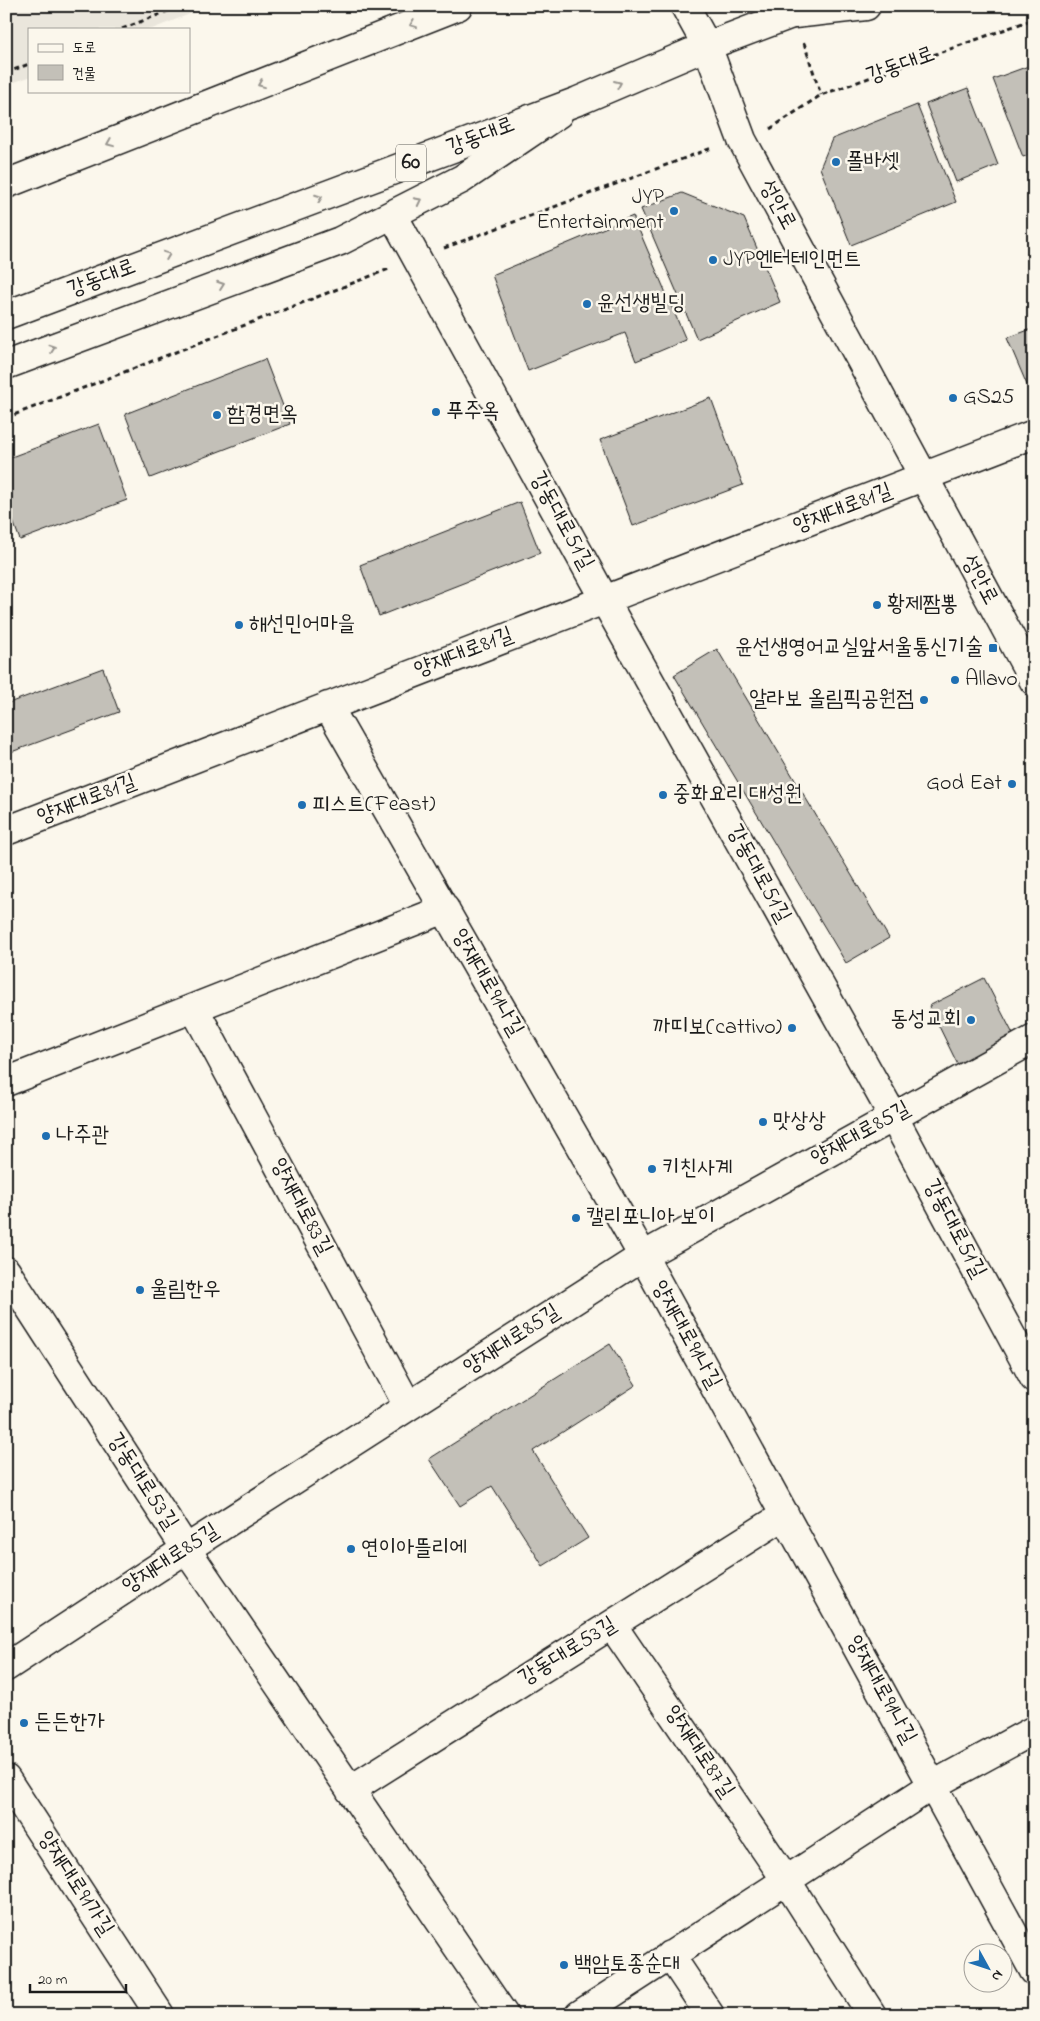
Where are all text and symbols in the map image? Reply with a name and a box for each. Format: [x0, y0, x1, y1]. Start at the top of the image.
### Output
one-way arrow [409, 18, 418, 28]
legend [28, 28, 190, 92]
text: 도로 [72, 37, 96, 59]
street label: 강동대로 [862, 39, 940, 93]
text: 건물 [72, 63, 96, 85]
one-way arrow [258, 78, 266, 88]
one-way arrow [613, 79, 622, 90]
street label: 강동대로 [442, 109, 520, 165]
one-way arrow [106, 137, 115, 147]
road number: 60 [396, 144, 426, 182]
place label: 폴바셋 [846, 146, 899, 178]
marker: 폴바셋 [830, 156, 842, 168]
street label: 성안로 [750, 174, 804, 236]
place label: JYP Entertainment [537, 182, 665, 239]
one-way arrow [314, 194, 323, 204]
one-way arrow [413, 197, 422, 207]
marker: JYP Entertainment [668, 205, 680, 217]
place label: JYP엔터테인먼트 [723, 244, 861, 276]
street label: 강동대로 [63, 251, 141, 307]
one-way arrow [162, 251, 170, 261]
marker: JYP엔터테인먼트 [707, 254, 719, 266]
one-way arrow [216, 281, 224, 291]
place label: 윤선생빌딩 [597, 288, 686, 320]
marker: 윤선생빌딩 [581, 298, 593, 310]
one-way arrow [47, 344, 56, 354]
place label: GS25 [963, 382, 1014, 414]
marker: GS25 [947, 392, 959, 404]
place label: 푸주옥 [446, 396, 499, 428]
place label: 함경면옥 [227, 399, 298, 431]
marker: 푸주옥 [430, 406, 442, 418]
marker: 함경면옥 [211, 409, 223, 421]
street label: 강동대로51길 [521, 466, 601, 576]
street label: 양재대로81길 [789, 475, 897, 543]
street label: 성안로 [952, 549, 1006, 611]
place label: 황제짬뽕 [887, 589, 958, 621]
marker: 황제짬뽕 [871, 599, 883, 611]
place label: 해선민어마을 [249, 609, 355, 641]
marker: 해선민어마을 [233, 619, 245, 631]
street label: 양재대로81길 [410, 619, 518, 687]
place label: 윤선생영어교실앞서울통신기술 [735, 632, 983, 664]
marker: 윤선생영어교실앞서울통신기술 [987, 642, 999, 654]
place label: Allavo [965, 664, 1018, 696]
marker: Allavo [949, 674, 961, 686]
place label: 알라보 올림픽공원점 [749, 684, 914, 716]
marker: 알라보 올림픽공원점 [918, 694, 930, 706]
street label: 양재대로81길 [33, 766, 141, 834]
place label: God Eat [926, 768, 1003, 800]
marker: God Eat [1006, 778, 1018, 790]
place label: 중화요리 대성원 [673, 779, 802, 811]
place label: 피스트(Feast) [312, 789, 435, 821]
marker: 중화요리 대성원 [657, 789, 669, 801]
marker: 피스트(Feast) [296, 799, 308, 811]
street label: 강동대로51길 [718, 819, 798, 929]
street label: 양재대로91나길 [443, 923, 531, 1043]
place label: 동성교회 [890, 1004, 961, 1036]
place label: 까띠보(cattivo) [653, 1012, 782, 1044]
marker: 동성교회 [965, 1014, 977, 1026]
marker: 까띠보(cattivo) [786, 1022, 798, 1034]
street label: 양재대로85길 [805, 1093, 917, 1175]
place label: 맛상상 [773, 1106, 826, 1138]
marker: 맛상상 [757, 1116, 769, 1128]
place label: 나주관 [56, 1120, 109, 1152]
marker: 나주관 [40, 1130, 52, 1142]
street label: 양재대로83길 [262, 1153, 340, 1262]
place label: 키친사계 [662, 1153, 733, 1185]
marker: 키친사계 [646, 1163, 658, 1175]
street label: 강동대로51길 [914, 1174, 994, 1284]
place label: 캘리포니아 보이 [586, 1202, 715, 1234]
marker: 캘리포니아 보이 [570, 1212, 582, 1224]
place label: 울림한우 [150, 1274, 221, 1306]
street label: 양재대로91나길 [643, 1275, 729, 1395]
marker: 울림한우 [134, 1284, 146, 1296]
street label: 양재대로85길 [457, 1297, 567, 1383]
street label: 강동대로53길 [99, 1427, 186, 1537]
street label: 양재대로85길 [116, 1516, 226, 1602]
place label: 연이아뜰리에 [361, 1533, 467, 1565]
marker: 연이아뜰리에 [345, 1543, 357, 1555]
street label: 강동대로53길 [513, 1609, 623, 1695]
street label: 양재대로91나길 [838, 1630, 924, 1750]
street label: 양재대로87길 [656, 1699, 742, 1805]
place label: 든든한가 [34, 1707, 105, 1739]
marker: 든든한가 [18, 1717, 30, 1729]
street label: 양재대로91가길 [29, 1825, 121, 1943]
north arrow [962, 1944, 1012, 1994]
place label: 백암토종순대 [574, 1949, 680, 1981]
marker: 백암토종순대 [558, 1959, 570, 1971]
scale bar [30, 1961, 126, 1993]
text: N [986, 1965, 1008, 1986]
text: 20 m [38, 1969, 68, 1991]

